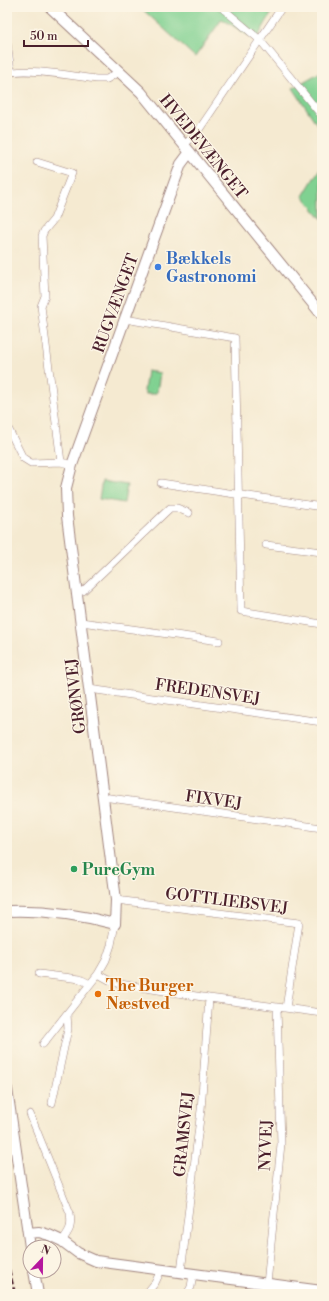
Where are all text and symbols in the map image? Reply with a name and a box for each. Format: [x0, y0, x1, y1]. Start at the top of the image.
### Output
scale bar [24, 22, 88, 48]
text: 50 m [30, 29, 58, 44]
street label: HVEDEVÆNGET [155, 90, 252, 203]
place label: Bækkels Gastronomi [166, 249, 256, 287]
street label: RUGVÆNGET [89, 251, 143, 356]
marker: Bækkels Gastronomi [153, 262, 163, 272]
street label: GRØNVEJ [61, 657, 91, 735]
street label: FREDENSVEJ [154, 675, 262, 709]
street label: FIXVEJ [184, 786, 244, 814]
place label: PureGym [82, 860, 155, 880]
marker: PureGym [69, 864, 79, 874]
street label: GOTTLIEBSVEJ [164, 884, 290, 918]
place label: The Burger Næstved [106, 976, 194, 1014]
marker: The Burger Næstved [93, 989, 103, 999]
street label: GRAMSVEJ [170, 1090, 198, 1178]
street label: NYVEJ [255, 1119, 277, 1172]
north arrow [22, 1239, 62, 1279]
text: N [39, 1243, 52, 1259]

